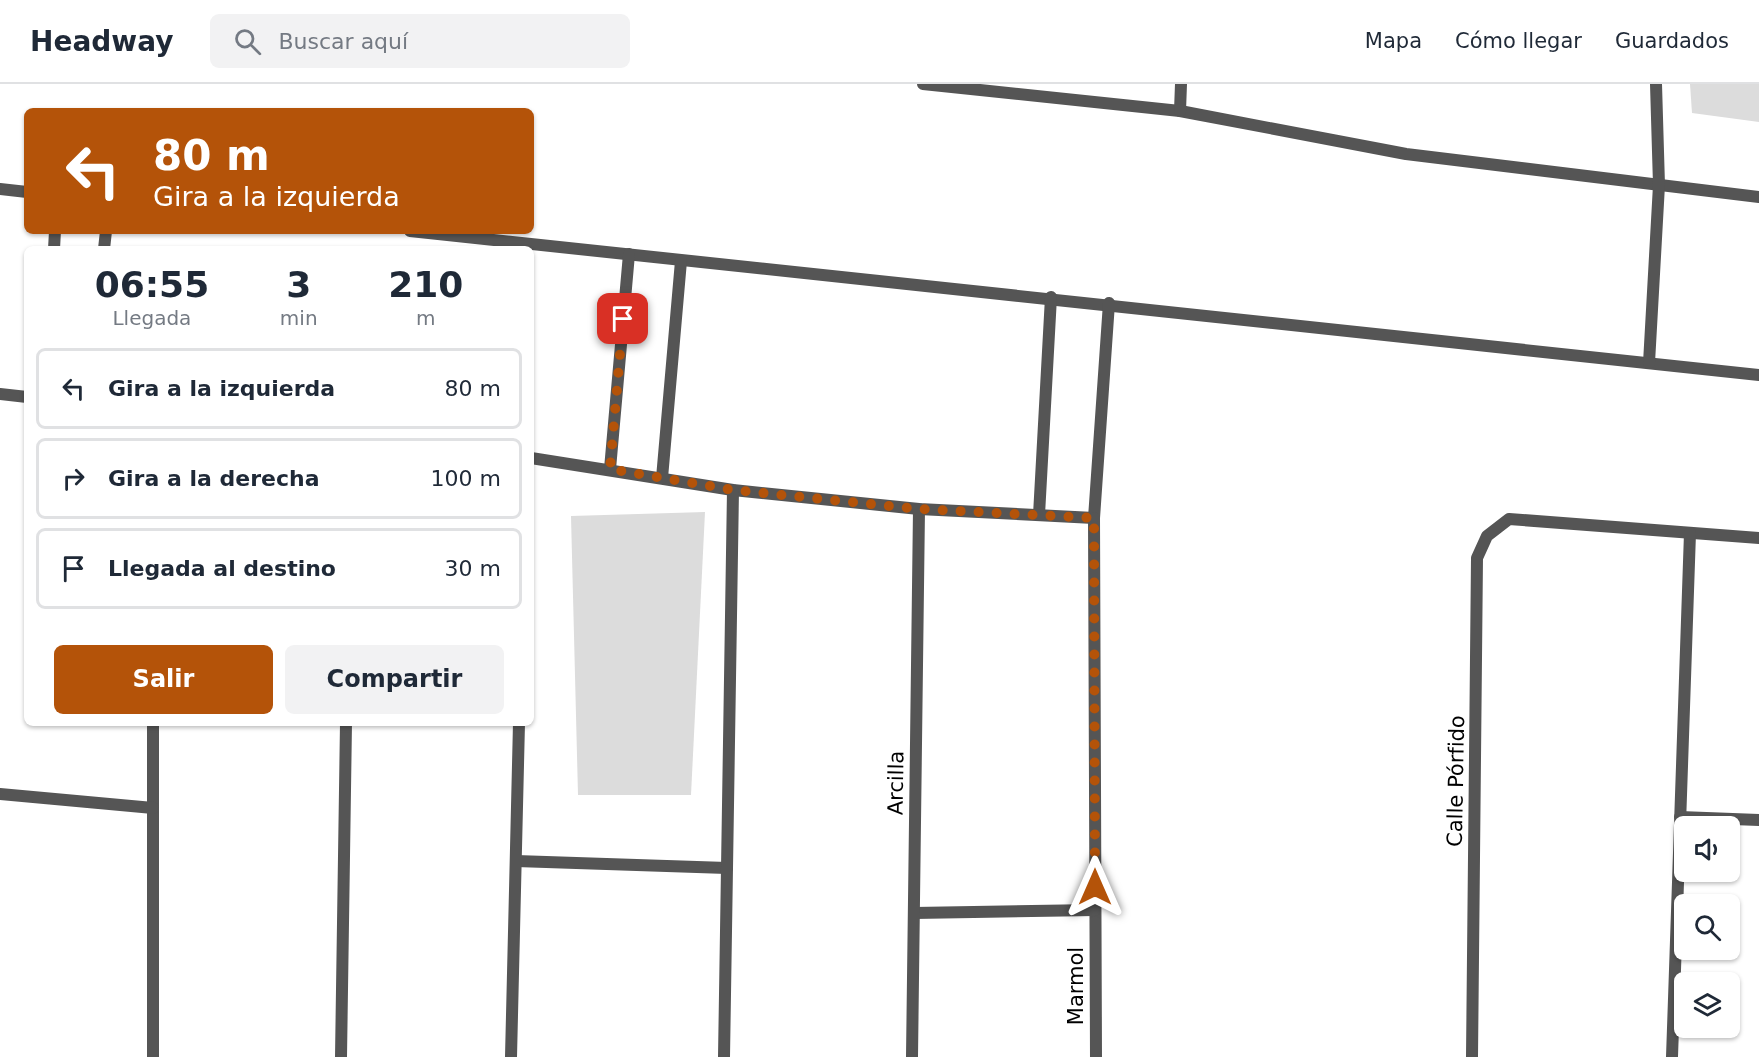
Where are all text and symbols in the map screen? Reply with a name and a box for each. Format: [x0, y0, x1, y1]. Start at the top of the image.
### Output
search box [210, 14, 630, 68]
text: Headway [30, 25, 174, 58]
icon: search [231, 25, 264, 58]
text: Buscar aquí [279, 29, 408, 54]
text: Mapa [1365, 29, 1422, 53]
text: Cómo llegar [1455, 29, 1582, 53]
text: Guardados [1615, 29, 1729, 53]
text: 80 m [153, 131, 270, 180]
icon: left [54, 132, 132, 210]
text: Gira a la izquierda [153, 181, 400, 212]
text: 06:55 [95, 264, 209, 305]
text: 3 [286, 264, 311, 305]
text: 210 [388, 264, 463, 305]
pin [597, 293, 648, 344]
icon: arrive [606, 302, 639, 335]
text: Llegada [112, 306, 191, 330]
text: min [280, 306, 318, 330]
text: m [416, 306, 436, 330]
icon: left [57, 372, 90, 405]
text: Gira a la izquierda [108, 376, 335, 401]
text: 80 m [445, 376, 501, 401]
icon: right [57, 462, 90, 495]
text: Gira a la derecha [108, 466, 320, 491]
text: 100 m [431, 466, 501, 491]
icon: arrive [57, 552, 90, 585]
text: Llegada al destino [108, 556, 336, 581]
text: 30 m [445, 556, 501, 581]
button: Salir [54, 645, 273, 714]
button: Compartir [285, 645, 504, 714]
street label: Calle Pórfido [1443, 715, 1469, 847]
street label: Arcilla [883, 751, 909, 815]
map controls [1674, 816, 1740, 1038]
button: sound [1674, 816, 1740, 882]
position arrow [1063, 855, 1127, 919]
button: search [1674, 894, 1740, 960]
street label: Marmol [1064, 947, 1088, 1025]
button: layers [1674, 972, 1740, 1038]

